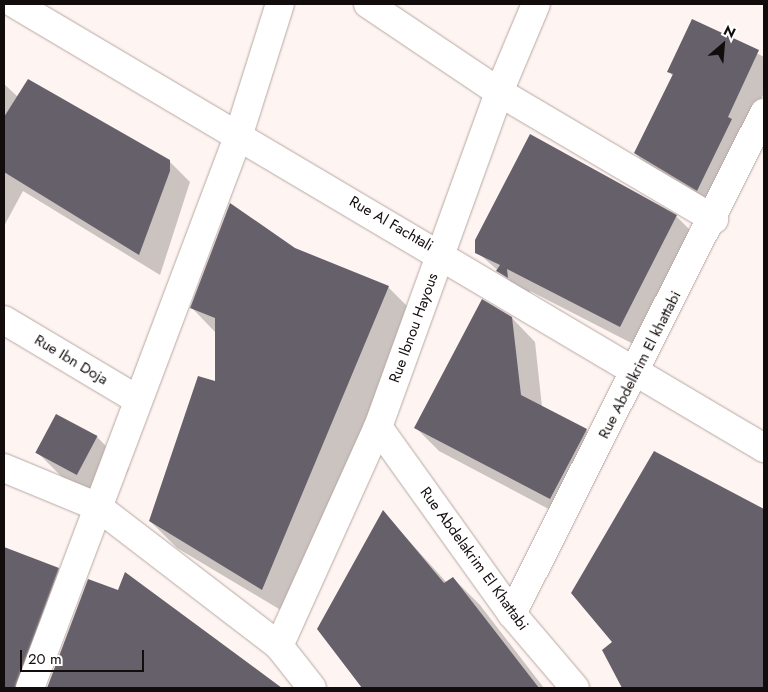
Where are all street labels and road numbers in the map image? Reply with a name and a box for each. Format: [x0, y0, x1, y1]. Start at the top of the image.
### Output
street label: Rue Al Fachtali [346, 193, 436, 255]
street label: Rue Ibnou Hayous [386, 271, 442, 385]
street label: Rue Abdelkrim El khattabi [595, 288, 685, 442]
street label: Rue Ibn Doja [31, 331, 111, 389]
street label: Rue Abdelakrim El Khattabi [416, 484, 532, 634]

